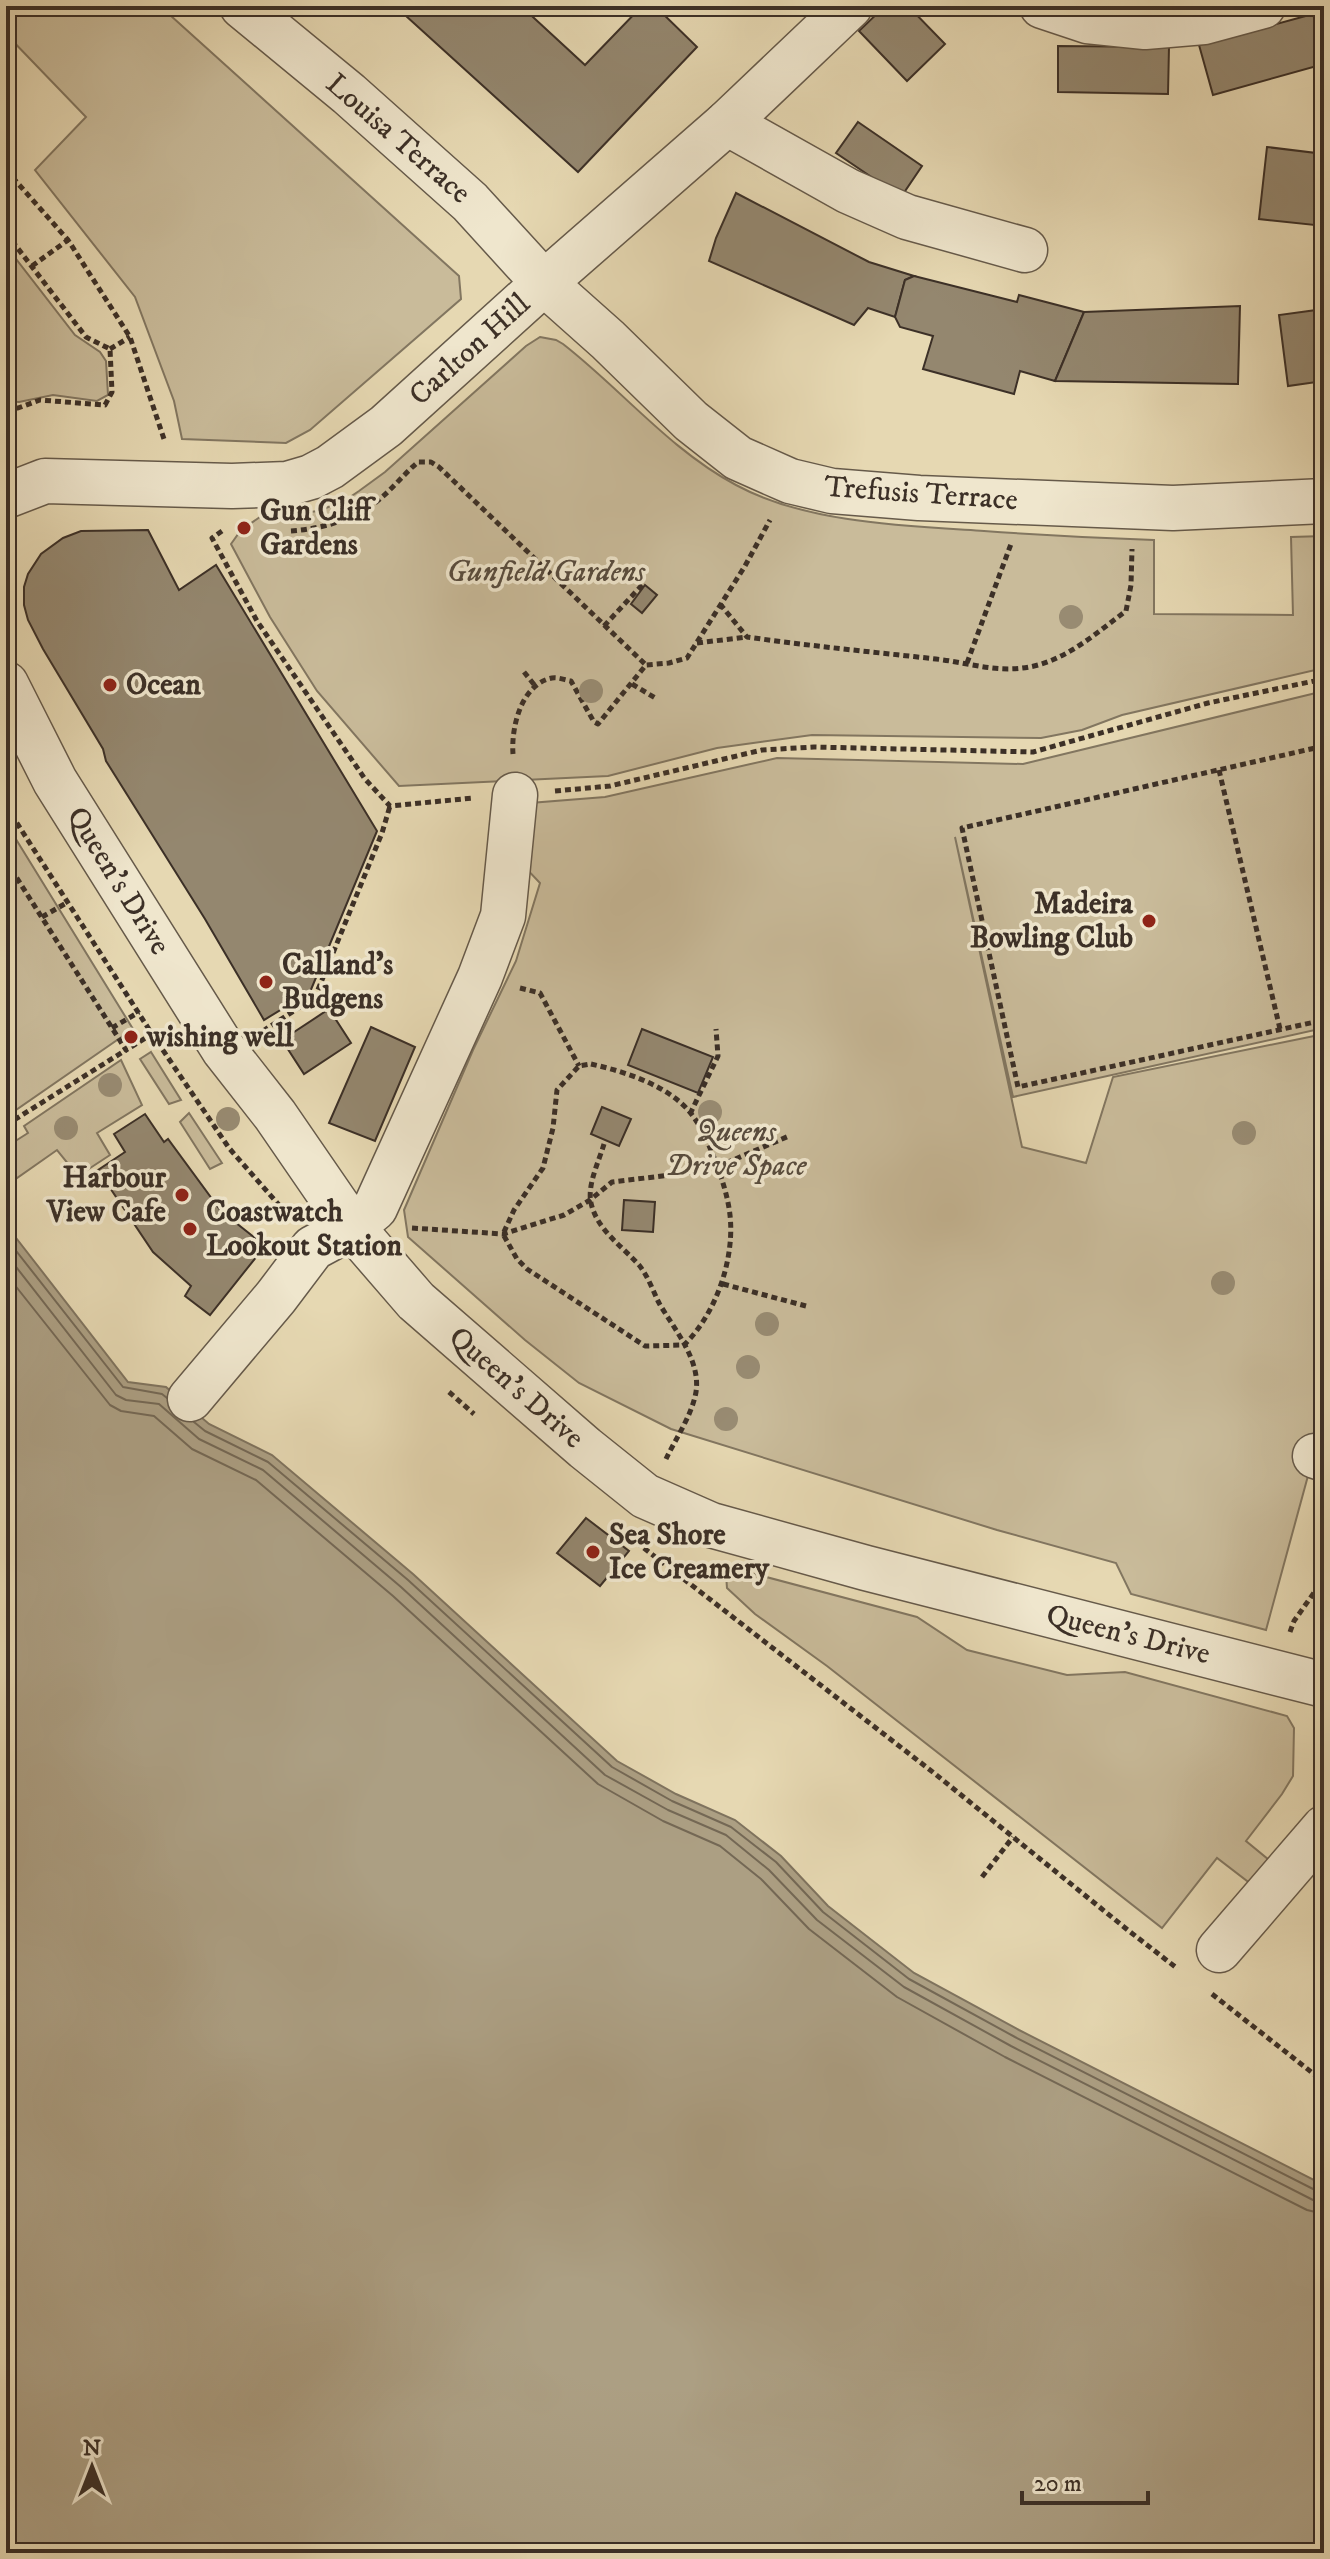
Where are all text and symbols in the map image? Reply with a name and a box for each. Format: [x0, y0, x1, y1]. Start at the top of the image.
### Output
street label: Louisa Terrace [318, 66, 478, 212]
street label: Carlton Hill [402, 286, 538, 414]
street label: Trefusis Terrace [823, 469, 1019, 519]
place label: Gun Cliff Gardens [260, 493, 376, 564]
marker: Gun Cliff Gardens [235, 519, 253, 537]
park label: Gunfield Gardens [447, 554, 646, 591]
place label: Ocean [126, 667, 201, 704]
marker: Ocean [101, 676, 119, 694]
street label: Queen's Drive [58, 800, 178, 962]
place label: Madeira Bowling Club [970, 886, 1134, 957]
marker: Madeira Bowling Club [1140, 912, 1158, 930]
place label: Calland's Budgens [282, 947, 393, 1018]
marker: Calland's Budgens [257, 973, 275, 991]
place label: wishing well [146, 1019, 295, 1056]
marker: wishing well [122, 1028, 140, 1046]
park label: Queens Drive Space [666, 1114, 807, 1185]
place label: Harbour View Cafe [46, 1160, 167, 1231]
marker: Harbour View Cafe [173, 1186, 191, 1204]
place label: Coastwatch Lookout Station [206, 1194, 402, 1265]
marker: Coastwatch Lookout Station [181, 1220, 199, 1238]
street label: Queen's Drive [441, 1319, 591, 1457]
place label: Sea Shore Ice Creamery [609, 1517, 770, 1588]
marker: Sea Shore Ice Creamery [584, 1543, 602, 1561]
street label: Queen's Drive [1042, 1597, 1214, 1673]
north arrow [52, 2427, 132, 2507]
text: N [83, 2435, 101, 2462]
scale bar [1022, 2455, 1148, 2505]
text: 20 m [1034, 2469, 1082, 2499]

